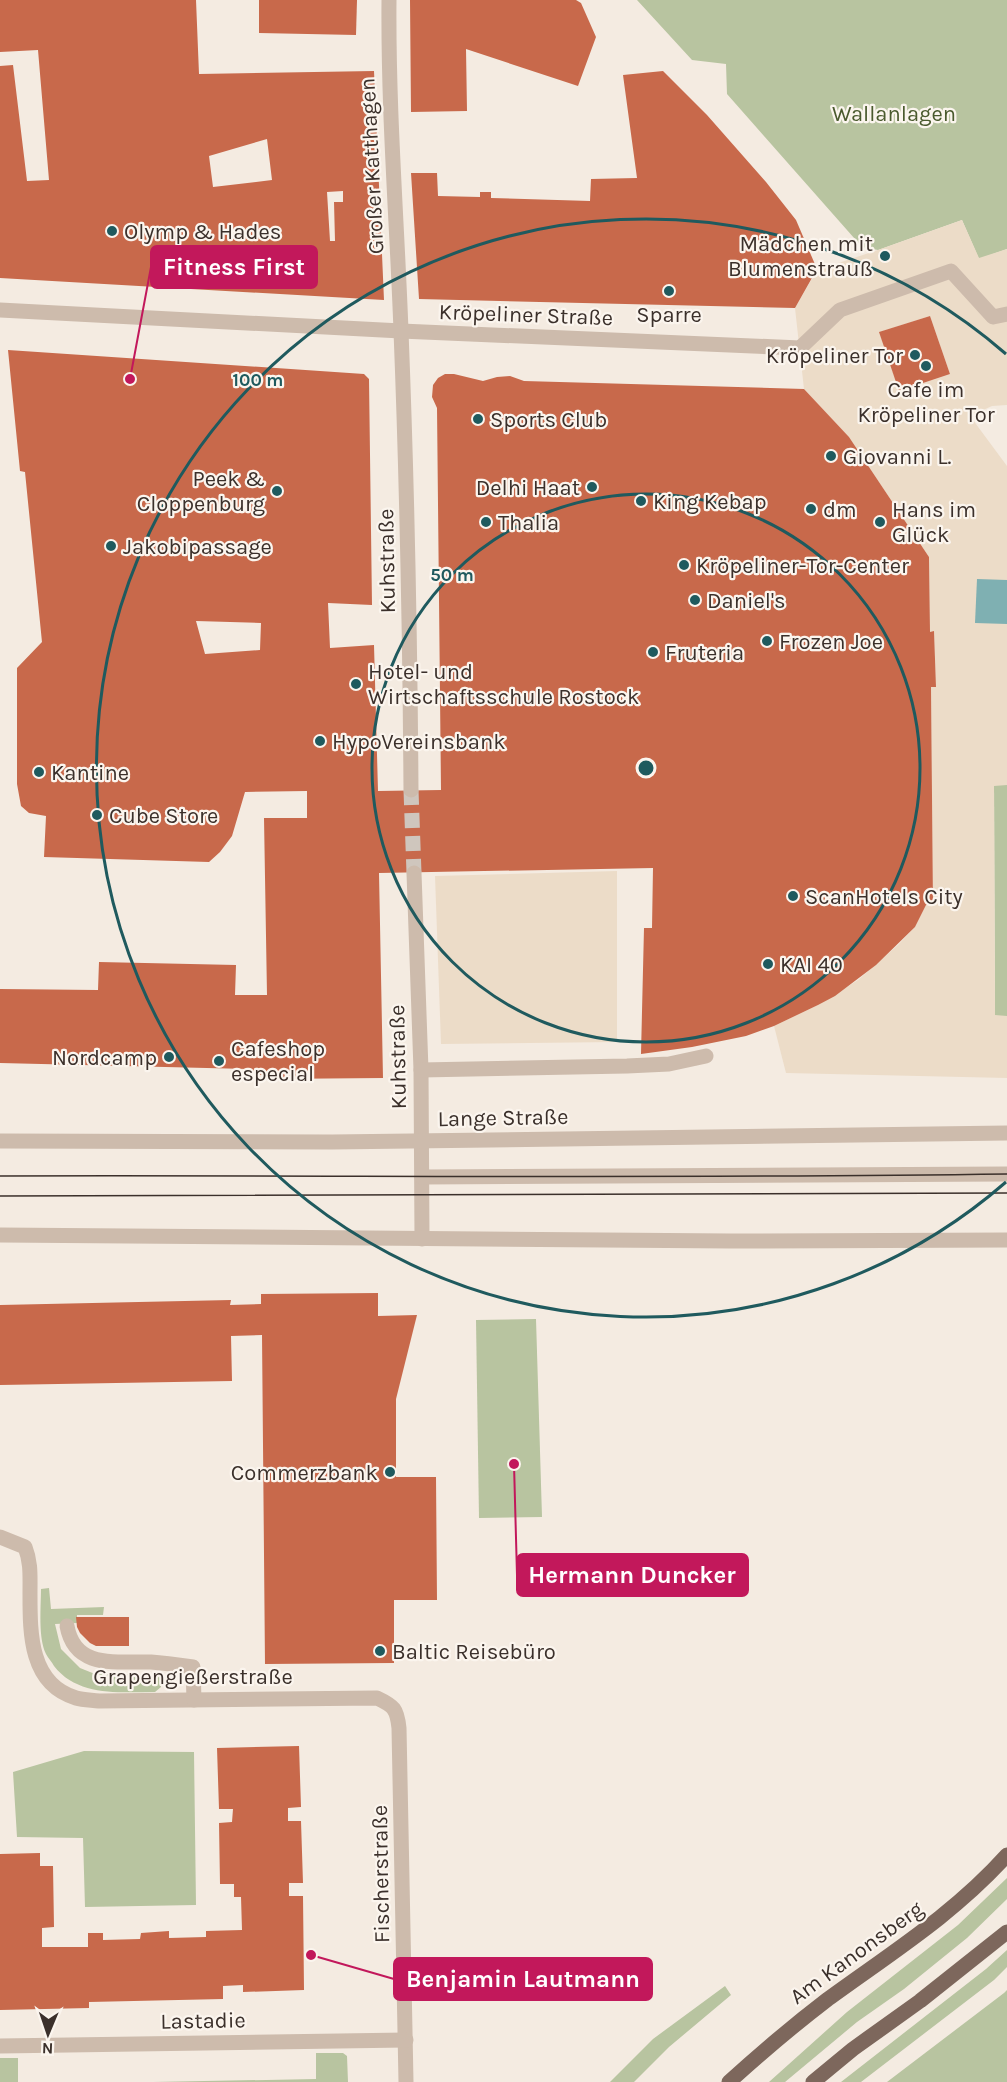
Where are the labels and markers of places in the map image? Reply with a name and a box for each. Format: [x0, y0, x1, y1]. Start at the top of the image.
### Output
place label: Olymp & Hades [124, 219, 281, 245]
marker: Olymp & Hades [105, 224, 119, 238]
place label: Mädchen mit Blumenstrauß [728, 231, 873, 282]
callout: Fitness First [151, 246, 317, 288]
marker: Mädchen mit Blumenstrauß [878, 249, 892, 263]
marker: Sparre [662, 284, 676, 298]
place label: Sparre [636, 302, 702, 328]
place label: Kröpeliner Tor [766, 343, 903, 369]
marker: Kröpeliner Tor [908, 348, 922, 362]
marker: Cafe im Kröpeliner Tor [919, 359, 933, 373]
place label: Cafe im Kröpeliner Tor [857, 377, 995, 428]
place label: Sports Club [490, 407, 607, 433]
marker: Sports Club [471, 412, 485, 426]
place label: Giovanni L. [843, 444, 952, 470]
marker: Giovanni L. [824, 449, 838, 463]
place label: Peek & Cloppenburg [137, 466, 266, 517]
place label: Delhi Haat [476, 475, 580, 501]
marker: Delhi Haat [585, 480, 599, 494]
marker: Peek & Cloppenburg [270, 484, 284, 498]
place label: King Kebap [653, 489, 767, 515]
marker: King Kebap [634, 494, 648, 508]
place label: dm [823, 497, 857, 523]
place label: Hans im Glück [892, 497, 976, 548]
marker: dm [804, 502, 818, 516]
place label: Thalia [498, 510, 559, 536]
marker: Thalia [479, 515, 493, 529]
marker: Hans im Glück [873, 515, 887, 529]
place label: Jakobipassage [123, 534, 272, 560]
marker: Jakobipassage [104, 539, 118, 553]
place label: Kröpeliner-Tor-Center [696, 553, 909, 579]
marker: Kröpeliner-Tor-Center [677, 558, 691, 572]
place label: Daniel's [707, 588, 785, 614]
marker: Daniel's [688, 593, 702, 607]
place label: Frozen Joe [779, 629, 883, 655]
marker: Frozen Joe [760, 634, 774, 648]
place label: Fruteria [665, 640, 744, 666]
marker: Fruteria [646, 645, 660, 659]
place label: Hotel- und Wirtschaftsschule Rostock [368, 659, 639, 710]
marker: Hotel- und Wirtschaftsschule Rostock [349, 677, 363, 691]
place label: HypoVereinsbank [332, 729, 506, 755]
marker: HypoVereinsbank [313, 734, 327, 748]
centre of rings [636, 758, 656, 778]
place label: Kantine [51, 760, 129, 786]
marker: Kantine [32, 765, 46, 779]
place label: Cube Store [109, 803, 218, 829]
marker: Cube Store [90, 808, 104, 822]
place label: ScanHotels City [805, 884, 963, 910]
marker: ScanHotels City [786, 889, 800, 903]
place label: KAI 40 [780, 952, 843, 978]
marker: KAI 40 [761, 957, 775, 971]
place label: Cafeshop especial [231, 1036, 325, 1087]
place label: Nordcamp [52, 1045, 157, 1071]
marker: Nordcamp [162, 1050, 176, 1064]
marker: Cafeshop especial [212, 1054, 226, 1068]
place label: Commerzbank [231, 1460, 378, 1486]
marker: Commerzbank [383, 1465, 397, 1479]
callout: Hermann Duncker [517, 1554, 748, 1596]
place label: Baltic Reisebüro [392, 1639, 556, 1665]
marker: Baltic Reisebüro [373, 1644, 387, 1658]
callout: Benjamin Lautmann [394, 1958, 652, 2000]

